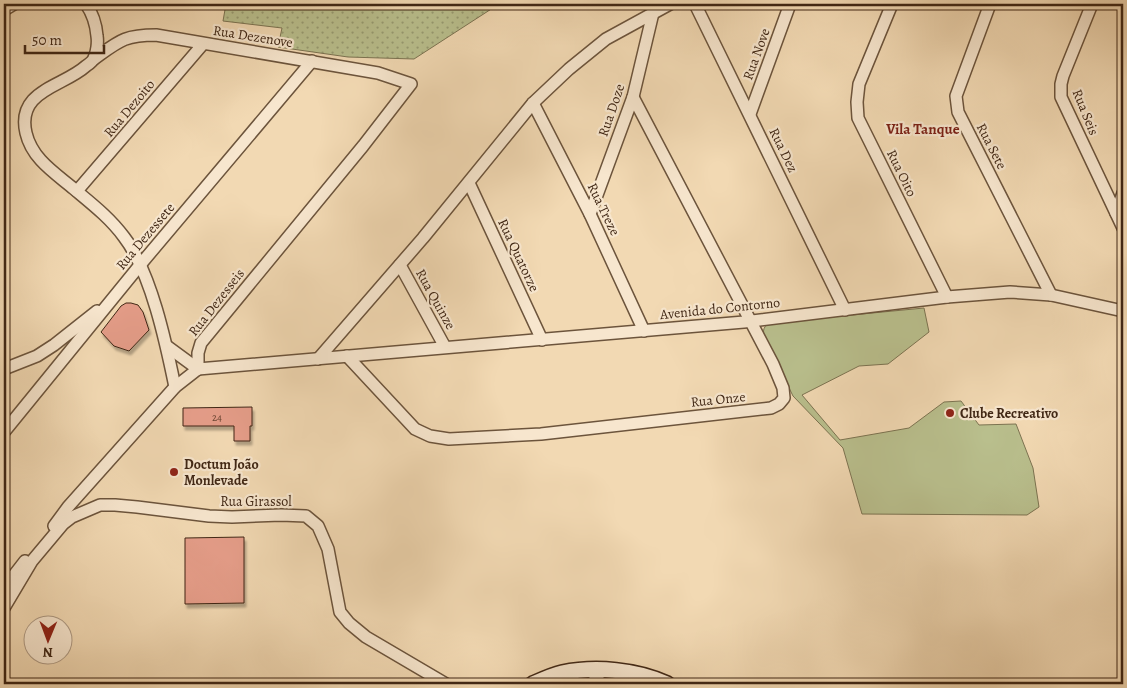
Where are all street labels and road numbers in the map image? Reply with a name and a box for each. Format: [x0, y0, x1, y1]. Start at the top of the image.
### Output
street label: Rua Dezenove [212, 21, 294, 52]
street label: Rua Nove [738, 26, 775, 83]
street label: Rua Dezoito [100, 75, 159, 141]
street label: Rua Doze [594, 81, 629, 139]
street label: Rua Seis [1068, 86, 1103, 138]
street label: Rua Sete [972, 120, 1011, 173]
street label: Rua Dez [765, 125, 803, 176]
street label: Rua Oito [882, 146, 921, 200]
street label: Rua Treze [583, 180, 624, 239]
street label: Rua Dezessete [112, 199, 179, 274]
street label: Rua Quatorze [493, 216, 544, 295]
street label: Rua Dezesseis [184, 265, 249, 340]
street label: Rua Quinze [411, 265, 460, 333]
street label: Avenida do Contorno [658, 293, 781, 324]
street label: Rua Onze [690, 387, 746, 412]
street label: Rua Girassol [220, 492, 292, 511]

